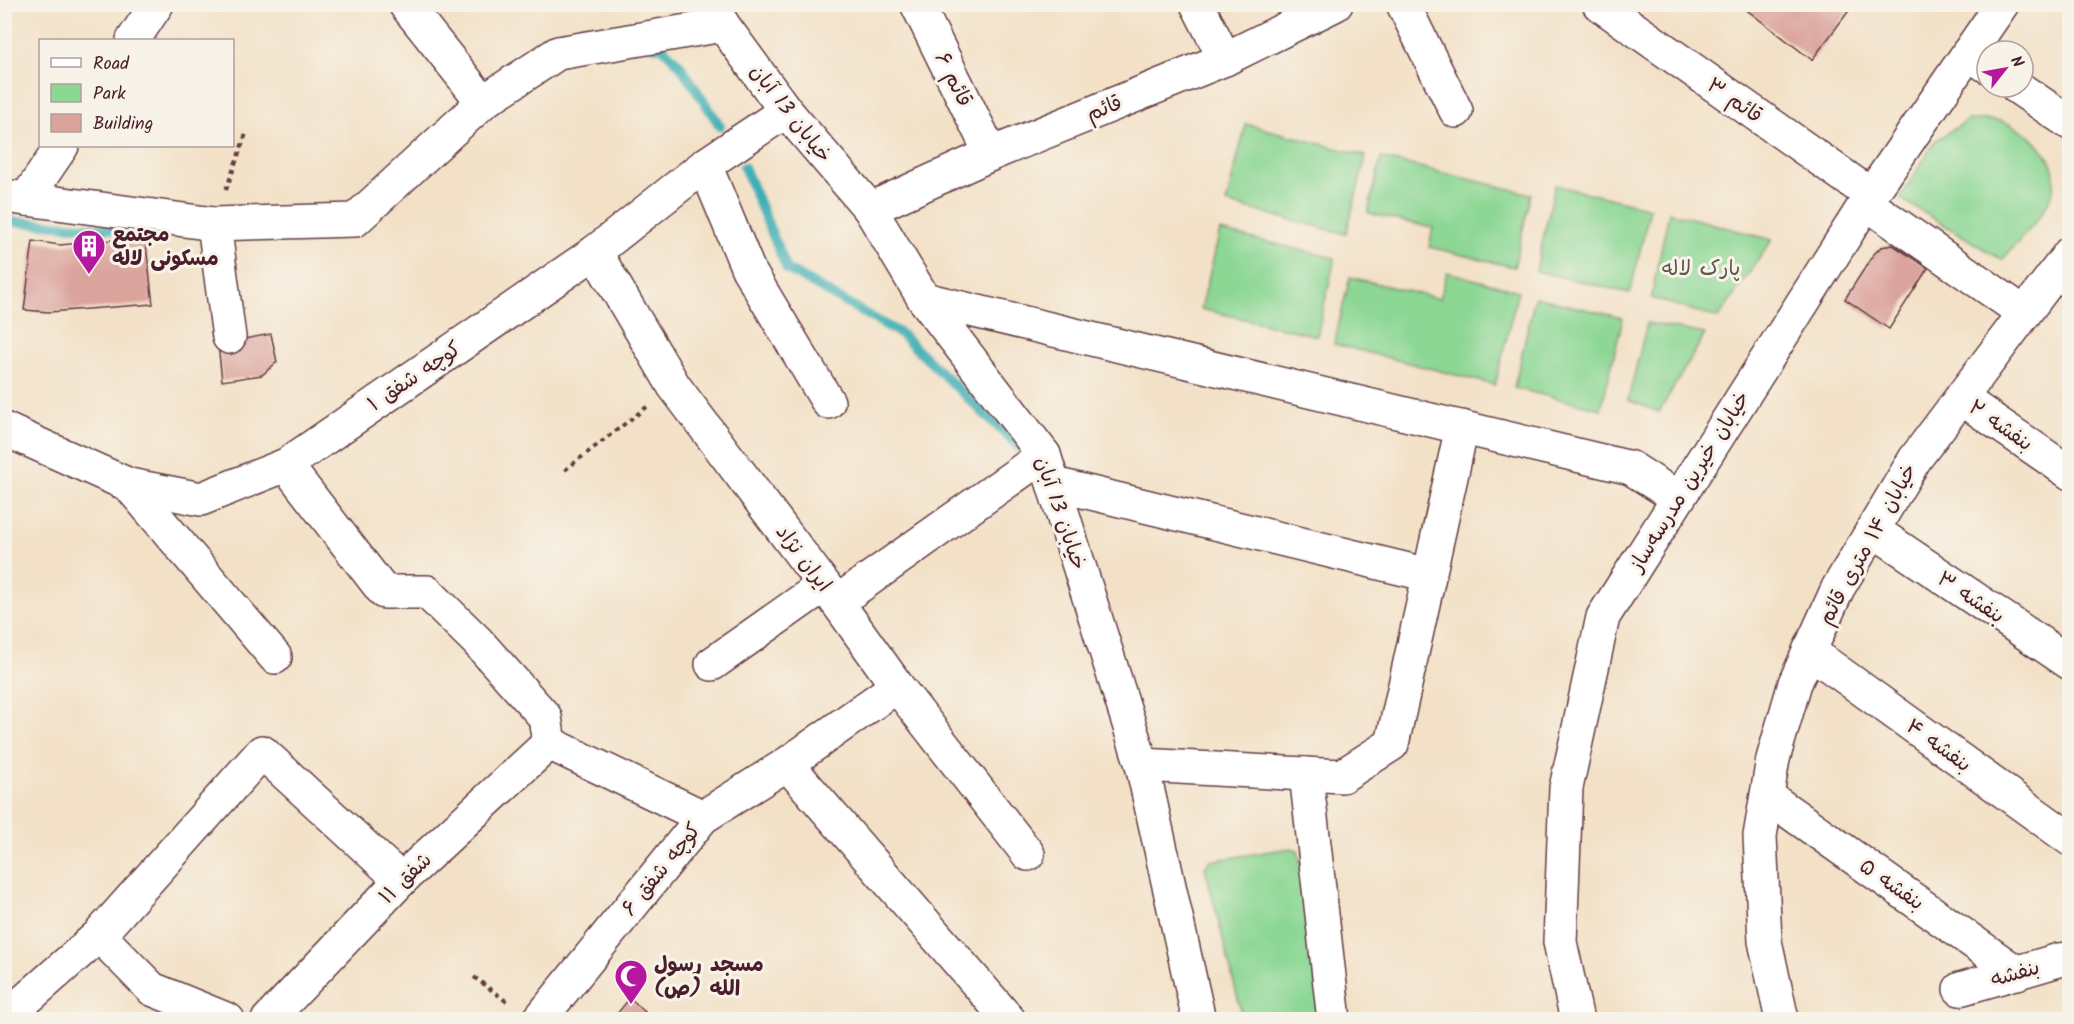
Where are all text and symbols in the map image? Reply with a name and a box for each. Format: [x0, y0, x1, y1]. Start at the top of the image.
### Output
legend [39, 39, 234, 147]
north arrow [1975, 39, 2035, 99]
street label: قائم ۶ [925, 46, 980, 113]
text: Road [93, 50, 130, 79]
text: N [2003, 51, 2030, 73]
street label: خیابان 13 آبان [741, 57, 839, 171]
street label: قائم ۳ [1699, 70, 1769, 133]
text: Park [93, 80, 126, 109]
street label: قائم [1081, 87, 1128, 132]
text: Building [93, 110, 153, 139]
place label: مجتمع مسکونی لاله [112, 219, 219, 276]
building icon: مجتمع مسکونی لاله [71, 228, 107, 275]
park label: پارک لاله [1662, 253, 1740, 286]
street label: کوچه شفق ۱ [361, 334, 468, 421]
street label: خیابان خیرین مدرسه‌ساز [1620, 385, 1759, 580]
street label: بنفشه ۲ [1961, 392, 2039, 461]
street label: خیابان 13 آبان [1025, 452, 1094, 575]
street label: خیابان ۱۴ متری قائم [1810, 458, 1926, 632]
street label: ایران نژاد [766, 518, 839, 600]
street label: بنفشه ۳ [1930, 563, 2011, 633]
street label: بنفشه ۴ [1898, 711, 1978, 781]
street label: کوچه شفق ۶ [614, 816, 710, 924]
street label: شفق ۱۱ [372, 845, 440, 913]
street label: بنفشه ۵ [1852, 851, 1931, 920]
place label: مسجد رسول الله (ص) [654, 949, 764, 1006]
street label: بنفشه [1987, 952, 2044, 997]
mosque icon: مسجد رسول الله (ص) [613, 958, 649, 1005]

